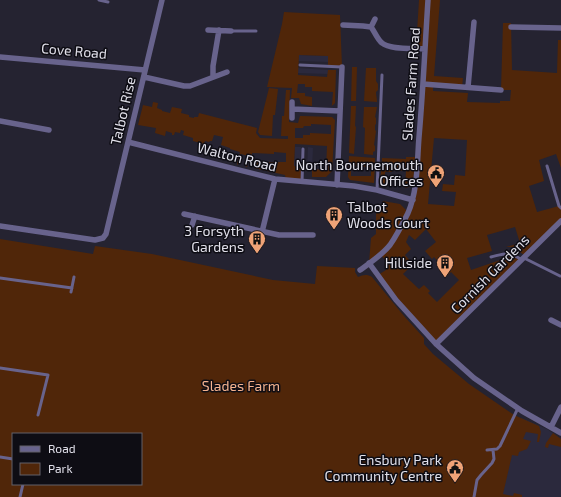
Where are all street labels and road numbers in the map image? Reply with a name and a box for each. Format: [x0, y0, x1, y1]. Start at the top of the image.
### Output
street label: Slades Farm Road [398, 27, 423, 141]
street label: Cove Road [40, 39, 108, 62]
street label: Talbot Rise [106, 75, 139, 147]
street label: Walton Road [195, 138, 279, 175]
street label: Cornish Gardens [447, 231, 533, 317]

